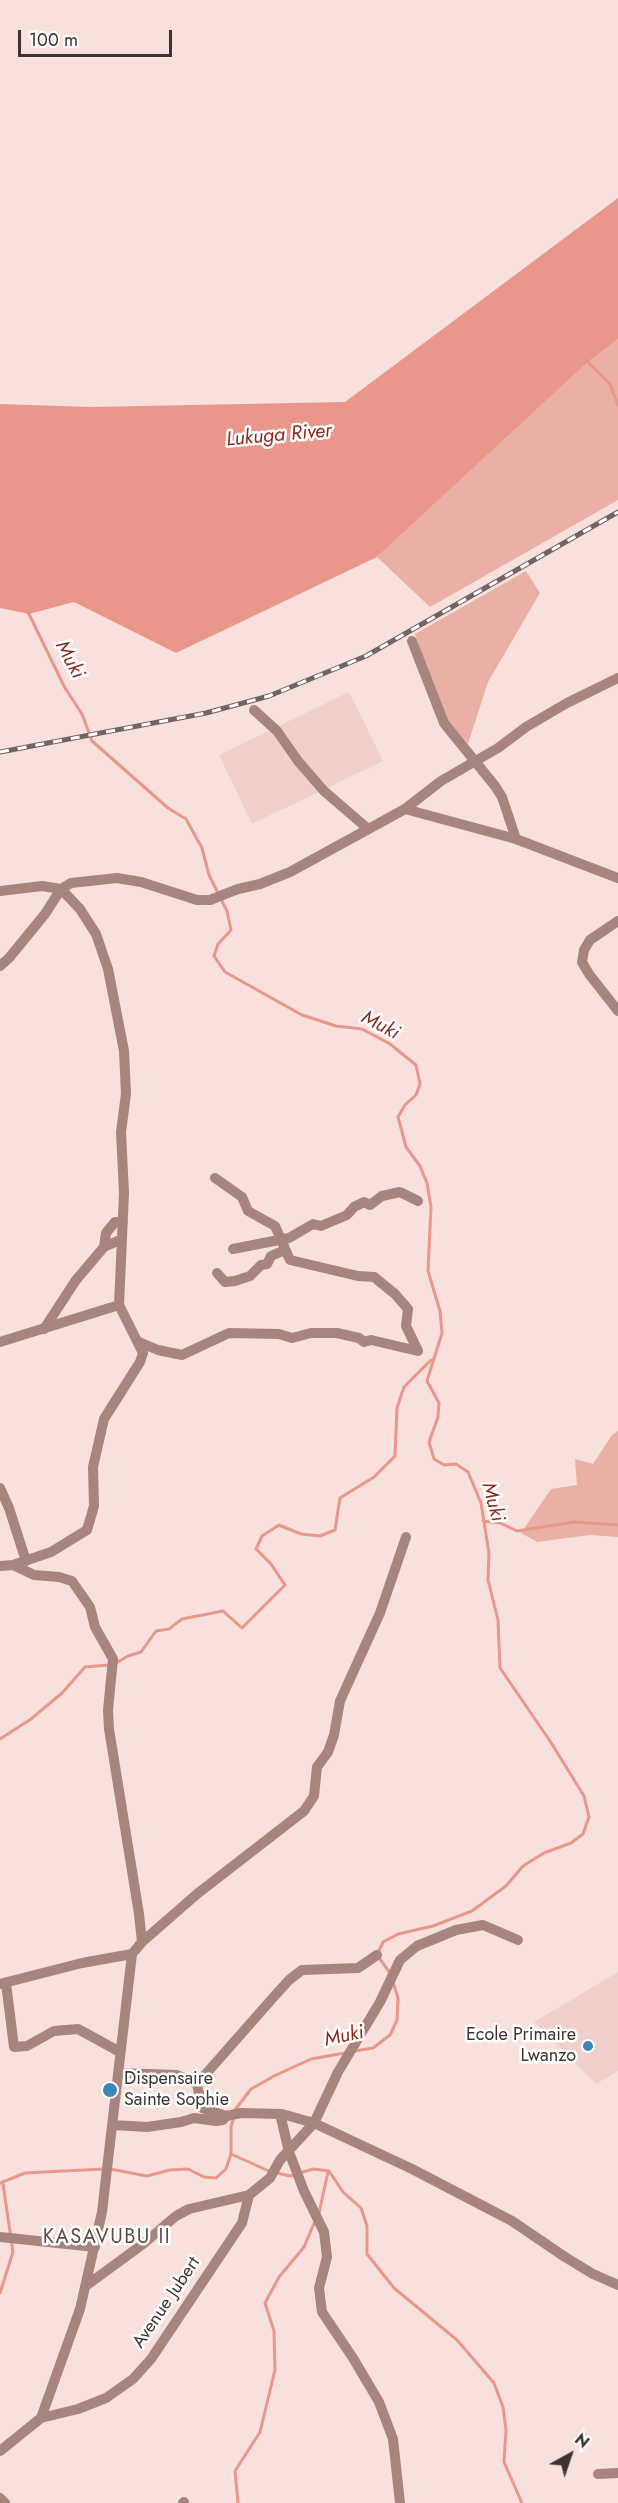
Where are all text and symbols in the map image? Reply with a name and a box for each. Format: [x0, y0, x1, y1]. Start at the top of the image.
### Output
scale bar [21, 18, 176, 56]
text: 100 m [29, 27, 78, 53]
water label: Lukuga River [225, 419, 333, 453]
water label: Muki [49, 637, 89, 683]
water label: Muki [357, 1006, 403, 1046]
water label: Muki [475, 1480, 509, 1524]
water label: Muki [322, 2021, 366, 2053]
place label: Ecole Primaire Lwanzo [466, 2025, 576, 2068]
marker: Ecole Primaire Lwanzo [581, 2039, 595, 2053]
place label: Dispensaire Sainte Sophie [124, 2069, 229, 2112]
marker: Dispensaire Sainte Sophie [101, 2081, 119, 2099]
district label: KASAVUBU II [43, 2226, 171, 2250]
street label: Avenue Jubert [129, 2253, 205, 2353]
north arrow [540, 2425, 600, 2485]
text: N [570, 2428, 594, 2454]

